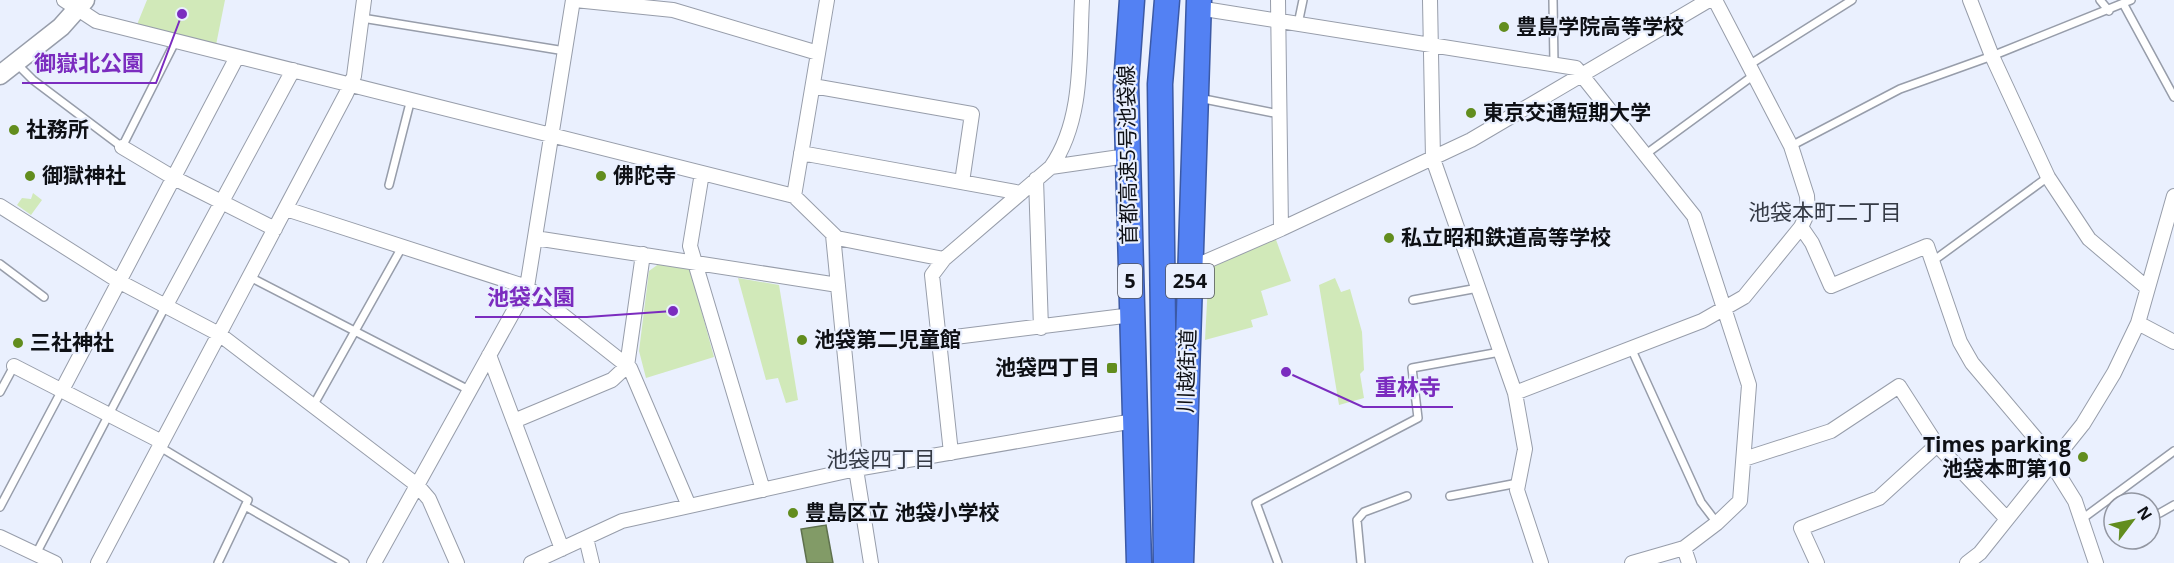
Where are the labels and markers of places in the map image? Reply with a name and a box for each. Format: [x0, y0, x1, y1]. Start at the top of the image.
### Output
place label: 豊島学院高等学校 [1516, 12, 1684, 40]
marker: 豊島学院高等学校 [1497, 20, 1511, 34]
callout: 御嶽北公園 [22, 43, 156, 83]
place label: 東京交通短期大学 [1483, 98, 1651, 126]
marker: 東京交通短期大学 [1464, 106, 1478, 120]
place label: 社務所 [26, 115, 89, 143]
marker: 社務所 [7, 123, 21, 137]
place label: 御獄神社 [42, 161, 126, 189]
place label: 佛陀寺 [613, 161, 676, 189]
marker: 御獄神社 [23, 169, 37, 183]
marker: 佛陀寺 [594, 169, 608, 183]
place label: 私立昭和鉄道高等学校 [1401, 223, 1611, 251]
marker: 私立昭和鉄道高等学校 [1382, 231, 1396, 245]
callout: 池袋公園 [475, 277, 587, 317]
place label: 池袋第二児童館 [814, 325, 961, 353]
place label: 三社神社 [30, 328, 114, 356]
marker: 池袋第二児童館 [795, 333, 809, 347]
marker: 三社神社 [11, 336, 25, 350]
place label: 池袋四丁目 [995, 353, 1100, 381]
marker: 池袋四丁目 [1105, 361, 1119, 375]
callout: 重林寺 [1363, 367, 1453, 407]
place label: Times parking 池袋本町第10 [1923, 430, 2071, 482]
marker: Times parking 池袋本町第10 [2076, 450, 2090, 464]
place label: 豊島区立 池袋小学校 [805, 498, 999, 526]
marker: 豊島区立 池袋小学校 [786, 506, 800, 520]

